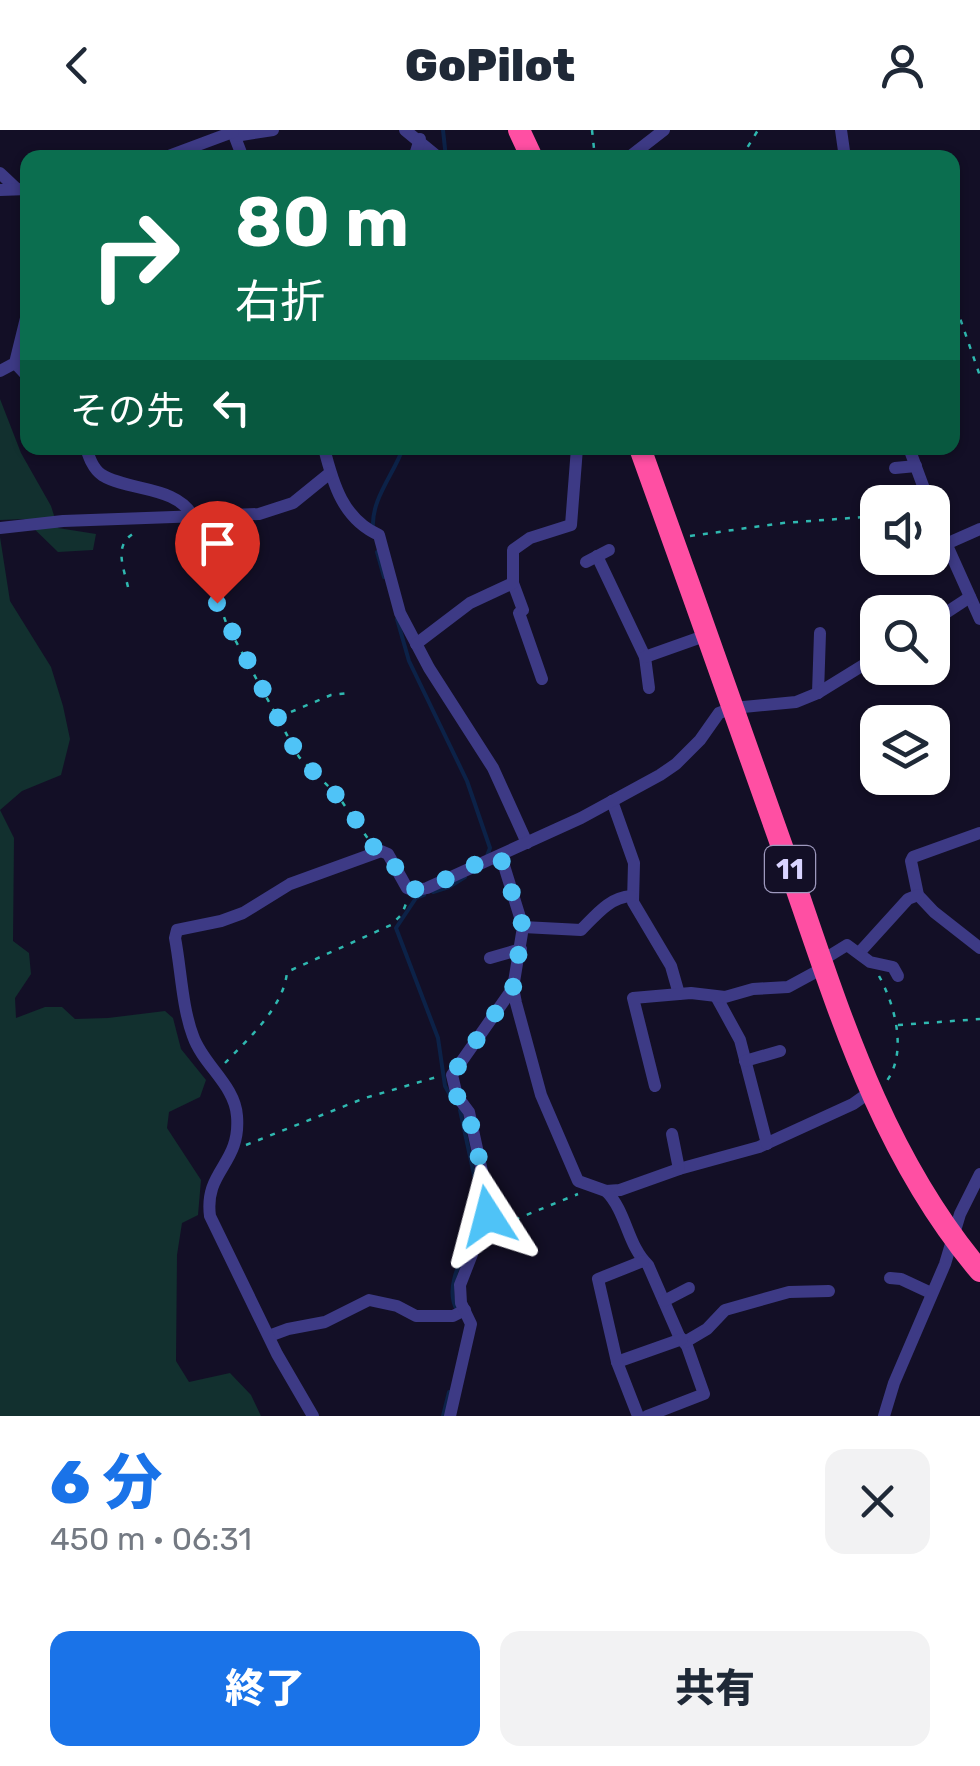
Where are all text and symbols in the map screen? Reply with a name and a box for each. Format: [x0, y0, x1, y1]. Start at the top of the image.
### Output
icon: back [50, 38, 105, 93]
icon: person [875, 38, 930, 93]
text: GoPilot [405, 39, 575, 92]
text: 80 m [235, 181, 409, 264]
icon: right [70, 190, 200, 320]
text: 右折 [235, 275, 325, 328]
icon: left [204, 380, 259, 435]
text: その先 [70, 388, 184, 434]
map controls [860, 485, 950, 795]
button: sound [860, 485, 950, 575]
pin [175, 501, 260, 604]
icon: arrive [190, 516, 245, 571]
button: search [860, 595, 950, 685]
button: layers [860, 705, 950, 795]
road number: 11 [765, 846, 815, 892]
position arrow [436, 1164, 540, 1268]
text: 6 分 [50, 1447, 162, 1518]
button: close [825, 1449, 930, 1554]
text: 450 m · 06:31 [50, 1520, 252, 1558]
button: 終了 [50, 1631, 480, 1746]
button: 共有 [500, 1631, 930, 1746]

